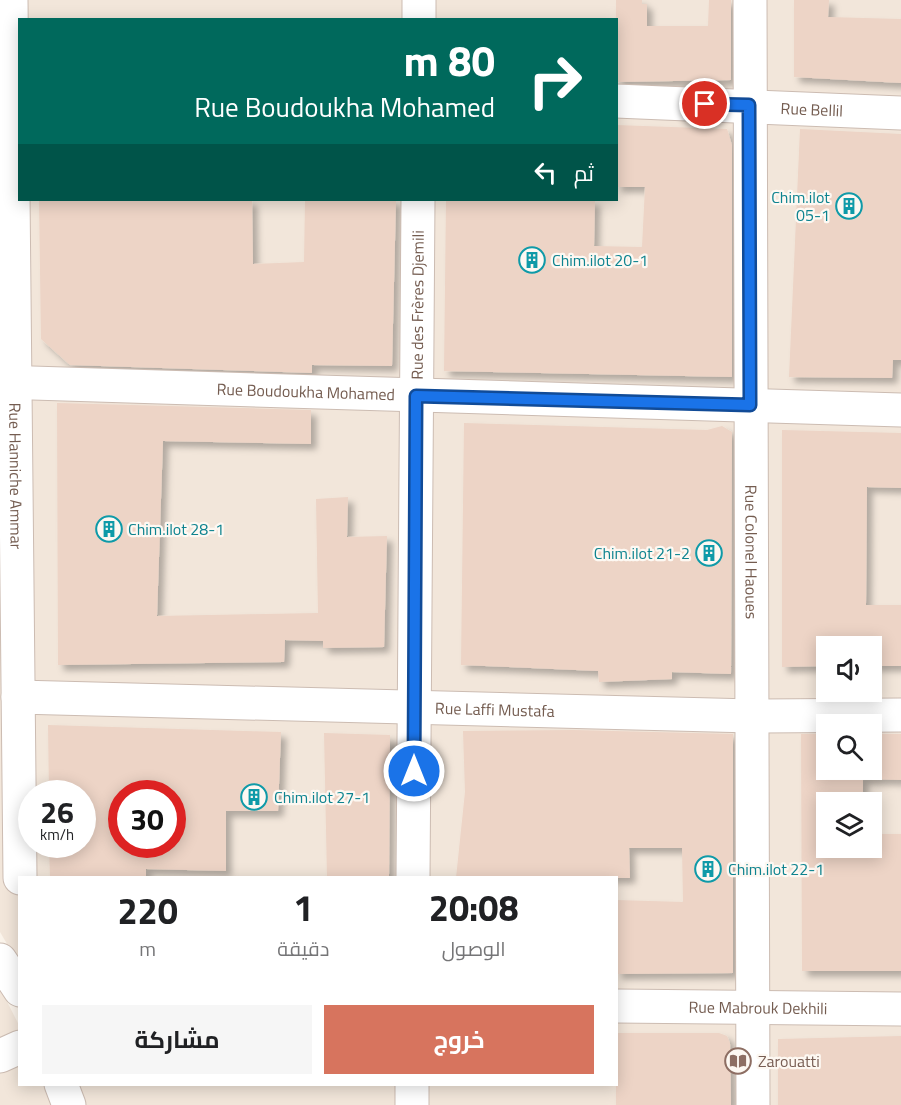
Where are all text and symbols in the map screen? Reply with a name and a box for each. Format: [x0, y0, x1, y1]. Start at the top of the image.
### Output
text: 80 m [403, 28, 495, 92]
icon: right [516, 42, 594, 120]
pin [679, 78, 730, 129]
text: Rue Boudoukha Mohamed [194, 86, 495, 127]
icon: arrive [688, 87, 721, 120]
street label: Rue Bellil [780, 96, 844, 123]
icon: left [529, 156, 562, 189]
text: ثم [574, 156, 594, 190]
place label: Chim.ilot 05-1 [771, 185, 830, 227]
building icon: Chim.ilot 05-1 [834, 191, 864, 221]
street label: Rue des Frères Djemili [405, 230, 430, 380]
building icon: Chim.ilot 20-1 [517, 245, 547, 275]
place label: Chim.ilot 20-1 [552, 248, 648, 272]
street label: Rue Boudoukha Mohamed [216, 377, 395, 406]
street label: Rue Hanniche Ammar [3, 403, 29, 550]
street label: Rue Colonel Haoues [739, 485, 764, 619]
building icon: Chim.ilot 28-1 [94, 514, 124, 544]
place label: Chim.ilot 28-1 [128, 517, 224, 541]
building icon: Chim.ilot 21-2 [694, 538, 724, 568]
place label: Chim.ilot 21-2 [594, 541, 690, 565]
map controls [816, 636, 882, 858]
button: sound [816, 636, 882, 702]
street label: Rue Laffi Mustafa [435, 696, 555, 723]
button: search [816, 714, 882, 780]
position arrow [382, 739, 446, 803]
speed limit sign: 30 [108, 780, 186, 858]
building icon: Chim.ilot 27-1 [239, 782, 269, 812]
place label: Chim.ilot 27-1 [274, 785, 370, 809]
text: 26 [40, 789, 74, 835]
button: layers [816, 792, 882, 858]
text: km/h [40, 823, 74, 846]
building icon: Chim.ilot 22-1 [693, 854, 723, 884]
place label: Chim.ilot 22-1 [728, 857, 824, 881]
text: 1 [293, 880, 313, 935]
text: 20:08 [429, 880, 519, 935]
text: 220 [117, 883, 178, 938]
text: m [139, 933, 156, 964]
text: دقيقة [277, 933, 329, 964]
text: الوصول [442, 933, 506, 964]
street label: Rue Mabrouk Dekhili [688, 995, 828, 1020]
button: مشاركة [42, 1005, 312, 1074]
button: خروج [324, 1005, 594, 1074]
library icon: Zarouatti [723, 1046, 753, 1076]
place label: Zarouatti [758, 1049, 820, 1073]

